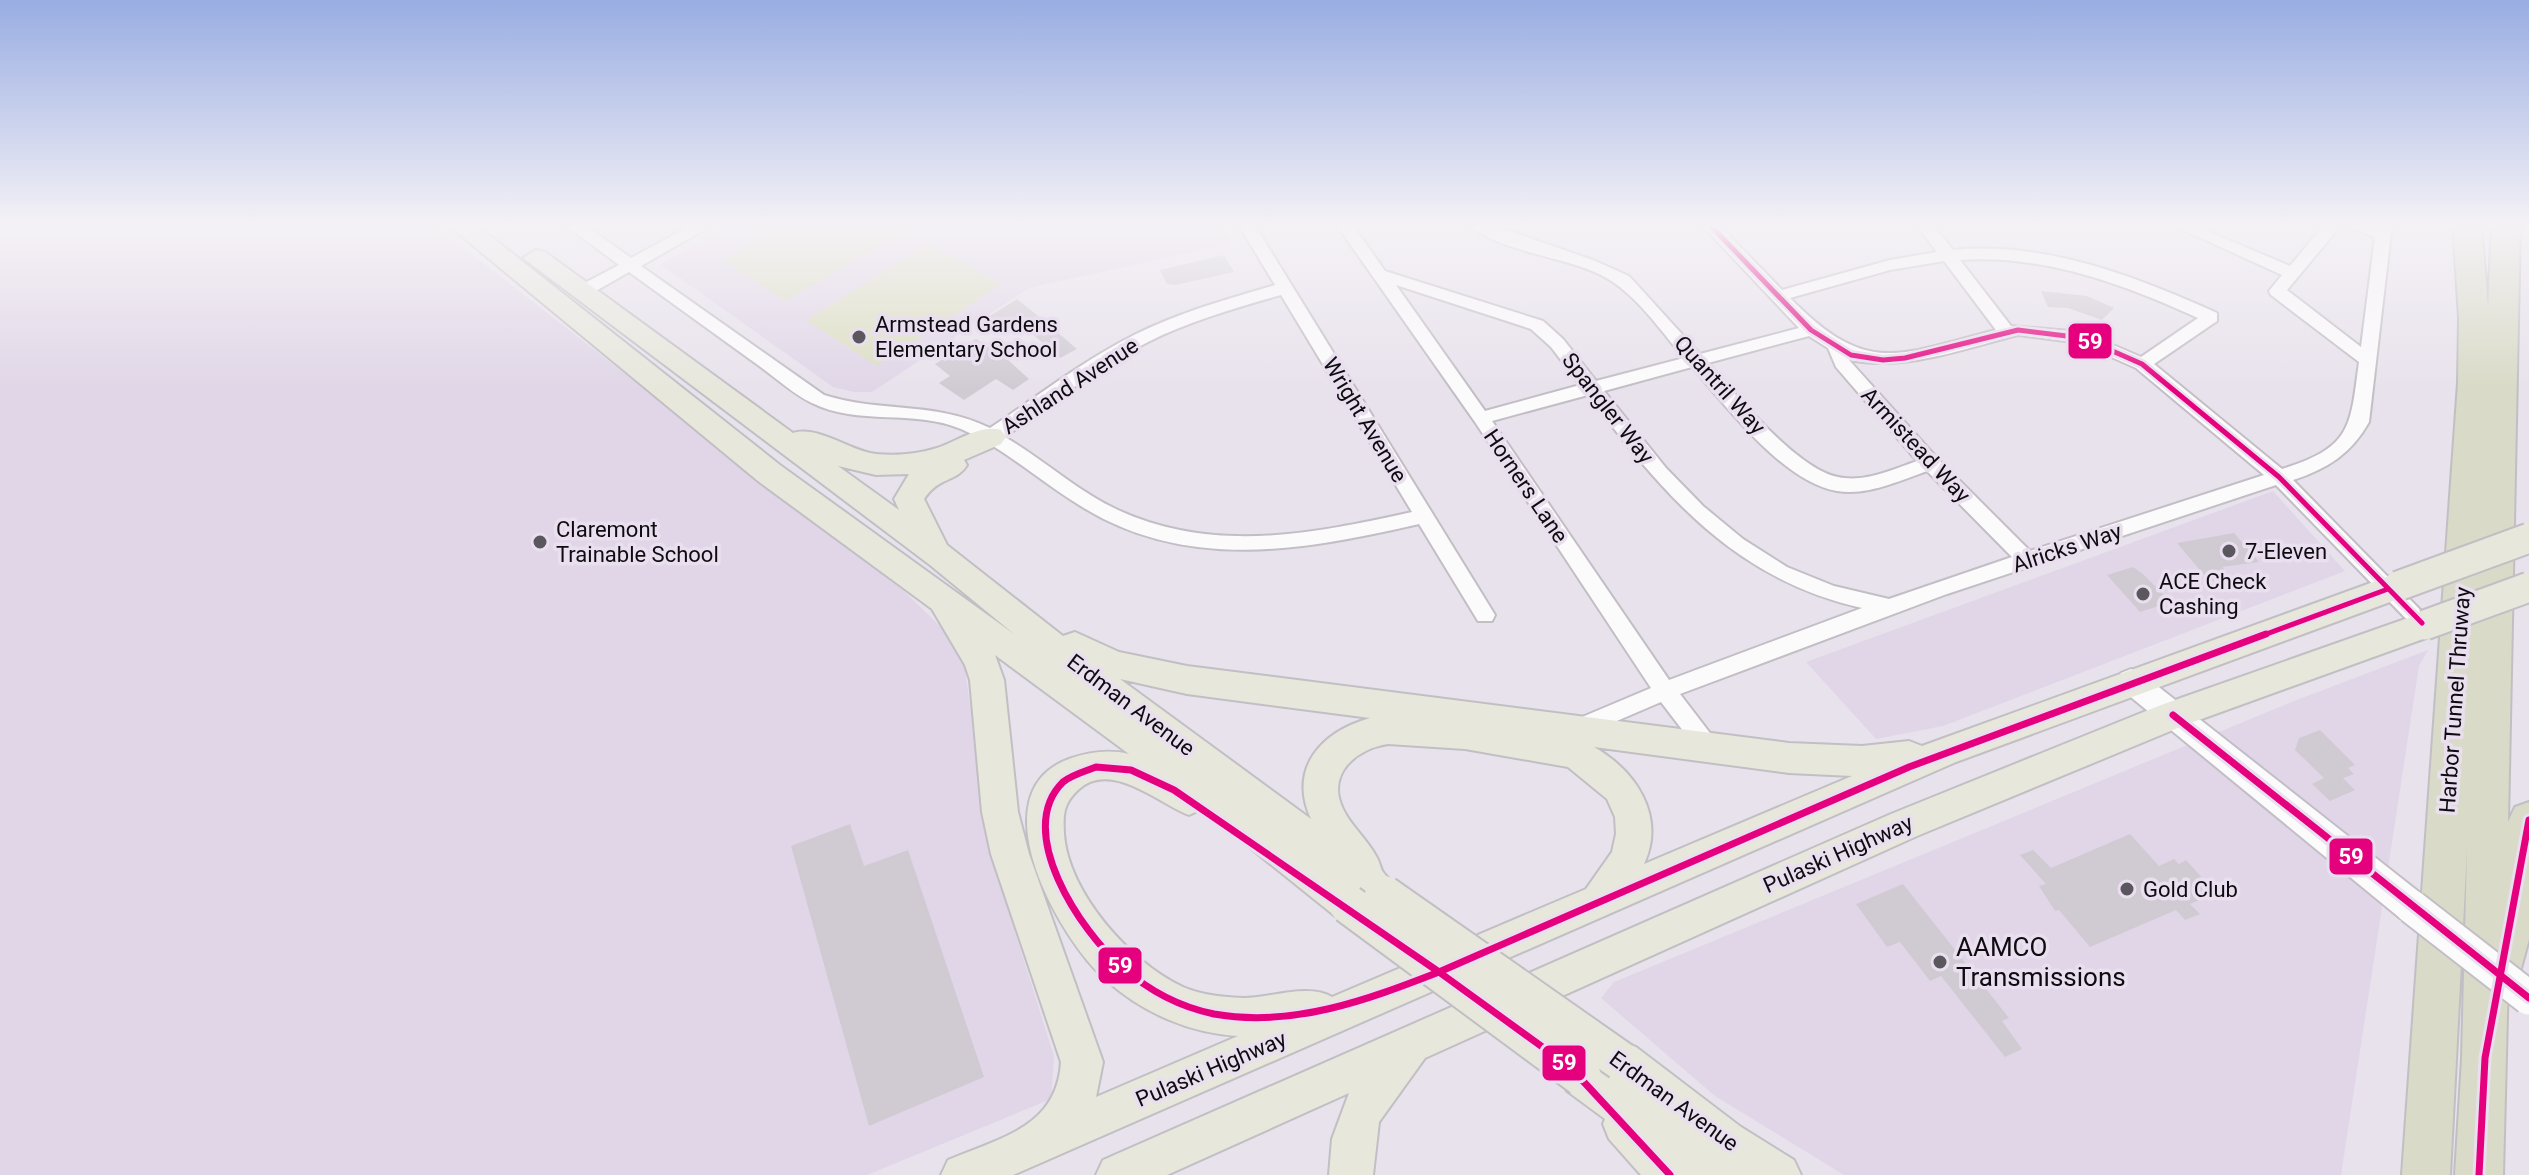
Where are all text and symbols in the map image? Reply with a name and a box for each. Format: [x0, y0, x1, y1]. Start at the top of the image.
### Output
place label: Armstead Gardens Elementary School [875, 312, 1058, 362]
line badge: 59 [2067, 322, 2113, 360]
marker: Armstead Gardens Elementary School [850, 328, 868, 346]
text: 59 [2077, 329, 2103, 354]
street label: Quantril Way [1669, 331, 1771, 440]
street label: Ashland Avenue [997, 333, 1143, 439]
street label: Spangler Way [1557, 348, 1659, 469]
street label: Wright Avenue [1318, 353, 1412, 487]
street label: Armistead Way [1856, 382, 1976, 508]
street label: Horners Lane [1479, 425, 1573, 547]
place label: Claremont Trainable School [556, 517, 719, 567]
street label: Alricks Way [2009, 518, 2125, 577]
marker: Claremont Trainable School [531, 533, 549, 551]
place label: 7-Eleven [2245, 539, 2327, 564]
marker: 7-Eleven [2220, 542, 2238, 560]
place label: ACE Check Cashing [2159, 569, 2267, 619]
marker: ACE Check Cashing [2134, 585, 2152, 603]
street label: Harbor Tunnel Thruway [2435, 585, 2475, 814]
street label: Erdman Avenue [1062, 649, 1200, 761]
street label: Pulaski Highway [1759, 810, 1917, 898]
line badge: 59 [2328, 837, 2374, 876]
text: 59 [2338, 844, 2364, 869]
place label: Gold Club [2143, 877, 2238, 902]
marker: Gold Club [2118, 880, 2136, 898]
place label: AAMCO Transmissions [1956, 932, 2126, 992]
line badge: 59 [1097, 946, 1143, 985]
text: 59 [1107, 953, 1133, 978]
marker: AAMCO Transmissions [1931, 953, 1949, 971]
street label: Pulaski Highway [1132, 1026, 1290, 1112]
line badge: 59 [1541, 1044, 1587, 1082]
street label: Erdman Avenue [1605, 1046, 1743, 1156]
text: 59 [1551, 1050, 1577, 1075]

